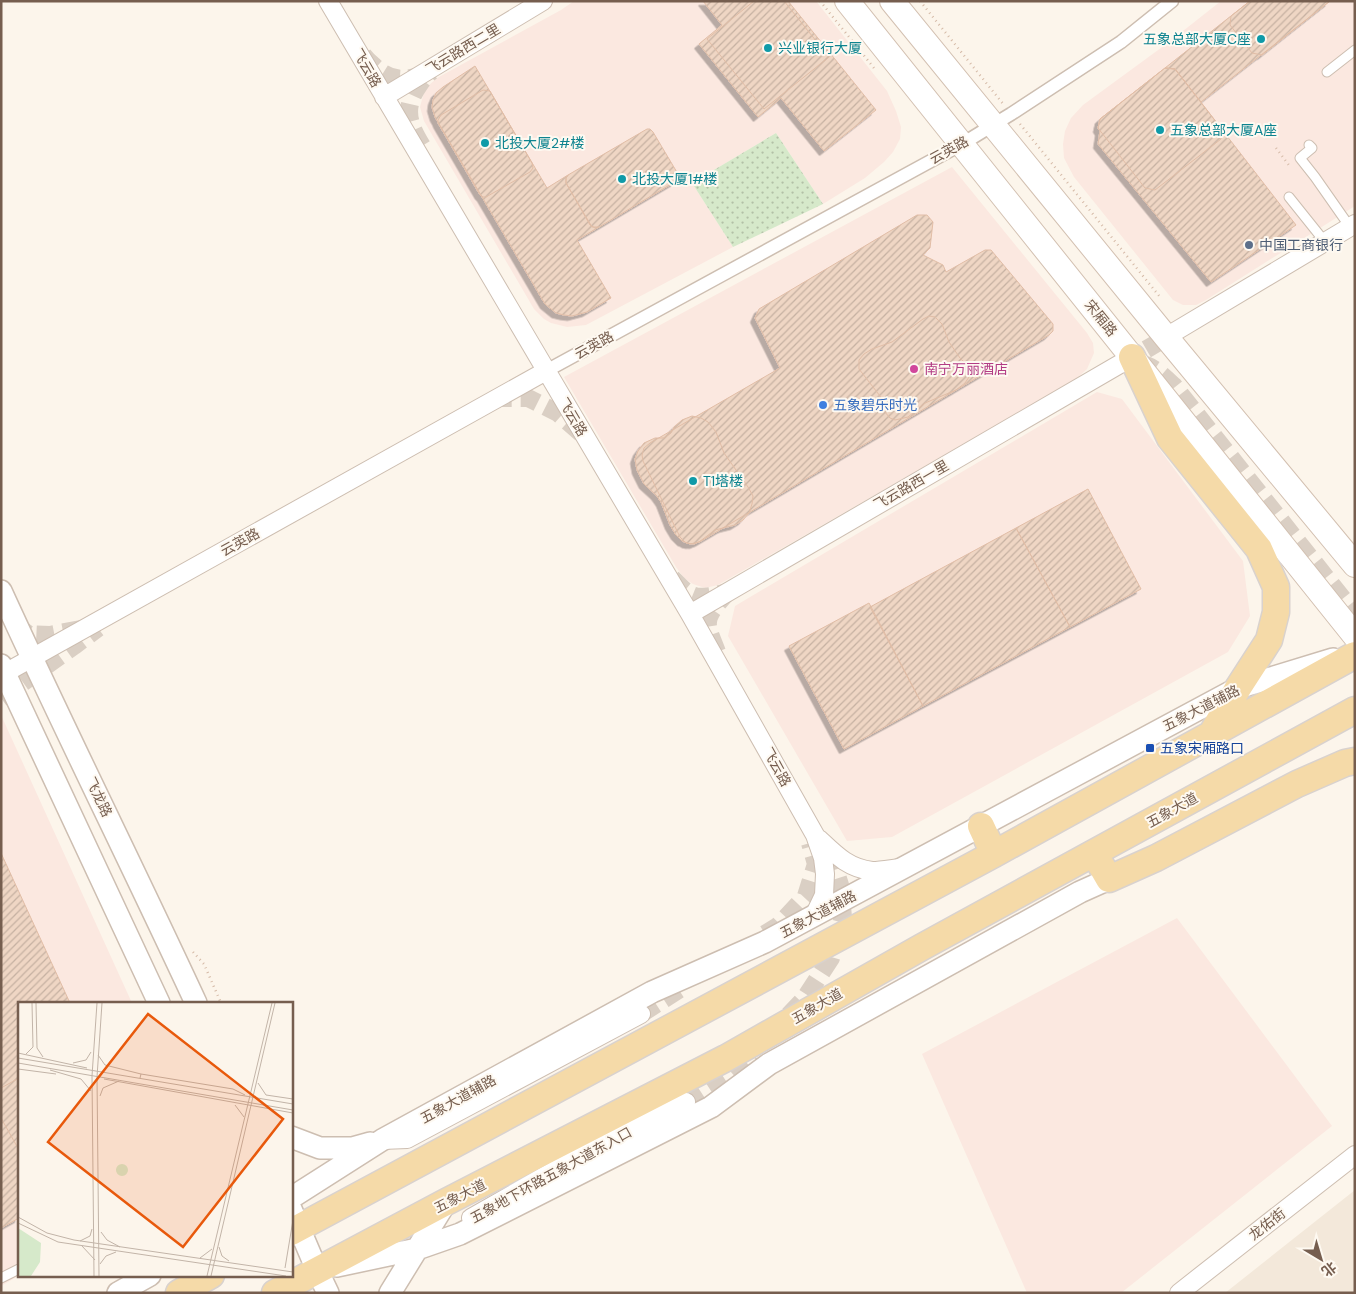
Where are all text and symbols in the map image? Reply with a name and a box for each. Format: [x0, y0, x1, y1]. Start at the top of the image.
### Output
street label: 飞云路西二里 [422, 20, 504, 78]
place label: 五象总部大厦C座 [1143, 30, 1251, 48]
marker: 五象总部大厦C座 [1255, 33, 1267, 45]
place label: 兴业银行大厦 [778, 39, 862, 57]
marker: 兴业银行大厦 [762, 42, 774, 54]
street label: 飞云路 [349, 45, 385, 91]
place label: 五象总部大厦A座 [1170, 121, 1277, 139]
marker: 五象总部大厦A座 [1154, 124, 1166, 136]
street label: 云英路 [926, 132, 972, 168]
place label: 北投大厦2#楼 [495, 134, 584, 152]
marker: 北投大厦2#楼 [479, 137, 491, 149]
place label: 北投大厦1#楼 [632, 170, 718, 188]
marker: 北投大厦1#楼 [616, 173, 628, 185]
place label: 中国工商银行 [1259, 236, 1343, 254]
marker: 中国工商银行 [1243, 239, 1255, 251]
street label: 宋厢路 [1081, 296, 1121, 340]
street label: 云英路 [571, 327, 617, 363]
place label: 南宁万丽酒店 [924, 360, 1008, 378]
marker: 南宁万丽酒店 [908, 363, 920, 375]
street label: 飞云路 [554, 394, 592, 440]
place label: 五象碧乐时光 [833, 396, 917, 414]
marker: 五象碧乐时光 [817, 399, 829, 411]
street label: 飞云路西一里 [870, 456, 952, 514]
place label: T1塔楼 [703, 472, 743, 490]
marker: T1塔楼 [687, 475, 699, 487]
street label: 云英路 [217, 524, 263, 560]
street label: 五象大道辅路 [1159, 681, 1243, 735]
place label: 五象宋厢路口 [1160, 739, 1244, 757]
marker: 五象宋厢路口 [1144, 742, 1156, 754]
street label: 飞云路 [759, 744, 795, 790]
street label: 飞龙路 [82, 774, 116, 820]
street label: 五象大道 [1143, 789, 1201, 831]
street label: 五象大道辅路 [777, 886, 859, 942]
street label: 五象大道 [788, 984, 846, 1028]
inset map [18, 1002, 292, 1276]
street label: 五象大道辅路 [417, 1071, 499, 1127]
street label: 五象地下环路五象大道东入口 [467, 1123, 635, 1227]
street label: 五象大道 [431, 1175, 489, 1217]
street label: 龙佑街 [1245, 1204, 1289, 1244]
north arrow [1296, 1234, 1346, 1284]
text: 北 [1318, 1258, 1340, 1281]

